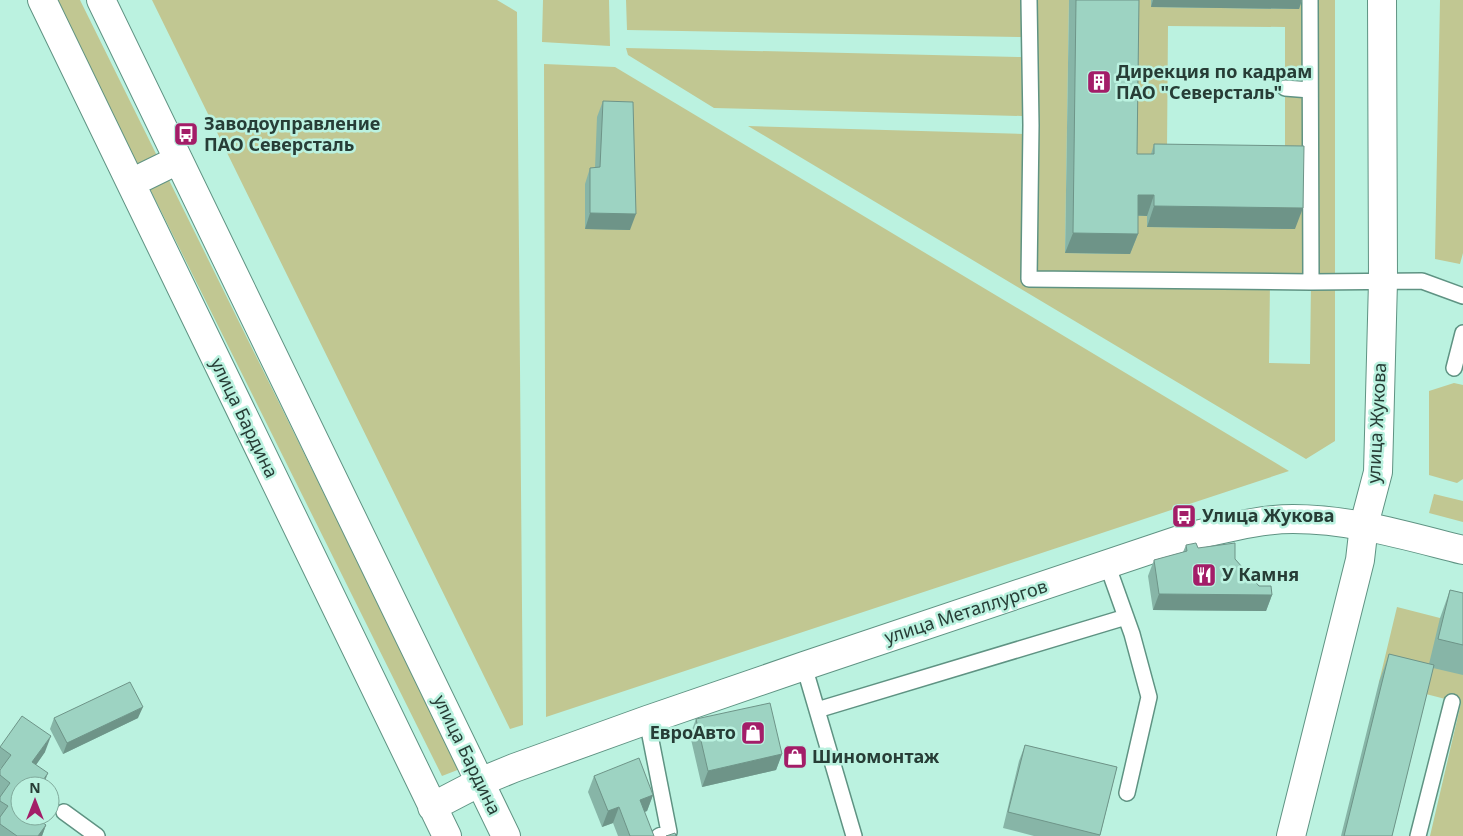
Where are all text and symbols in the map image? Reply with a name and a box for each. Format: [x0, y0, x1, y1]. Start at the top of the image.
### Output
place label: Дирекция по кадрам ПАО "Северсталь" [1116, 59, 1312, 104]
building icon: Дирекция по кадрам ПАО "Северсталь" [1086, 69, 1112, 95]
place label: Заводоуправление ПАО Северсталь [204, 111, 380, 156]
bus stop icon: Заводоуправление ПАО Северсталь [173, 121, 199, 147]
street label: улица Бардина [205, 354, 284, 482]
street label: улица Жукова [1361, 362, 1391, 484]
bus stop icon: Улица Жукова [1171, 503, 1197, 529]
place label: Улица Жукова [1202, 503, 1335, 527]
restaurant icon: У Камня [1191, 562, 1217, 588]
place label: У Камня [1222, 562, 1299, 586]
street label: улица Металлургов [881, 573, 1050, 649]
street label: улица Бардина [428, 691, 507, 819]
place label: ЕвроАвто [650, 720, 736, 744]
shop icon: ЕвроАвто [740, 720, 766, 746]
shop icon: Шиномонтаж [782, 744, 808, 770]
place label: Шиномонтаж [812, 744, 940, 768]
north arrow [10, 776, 60, 826]
text: N [29, 778, 41, 797]

